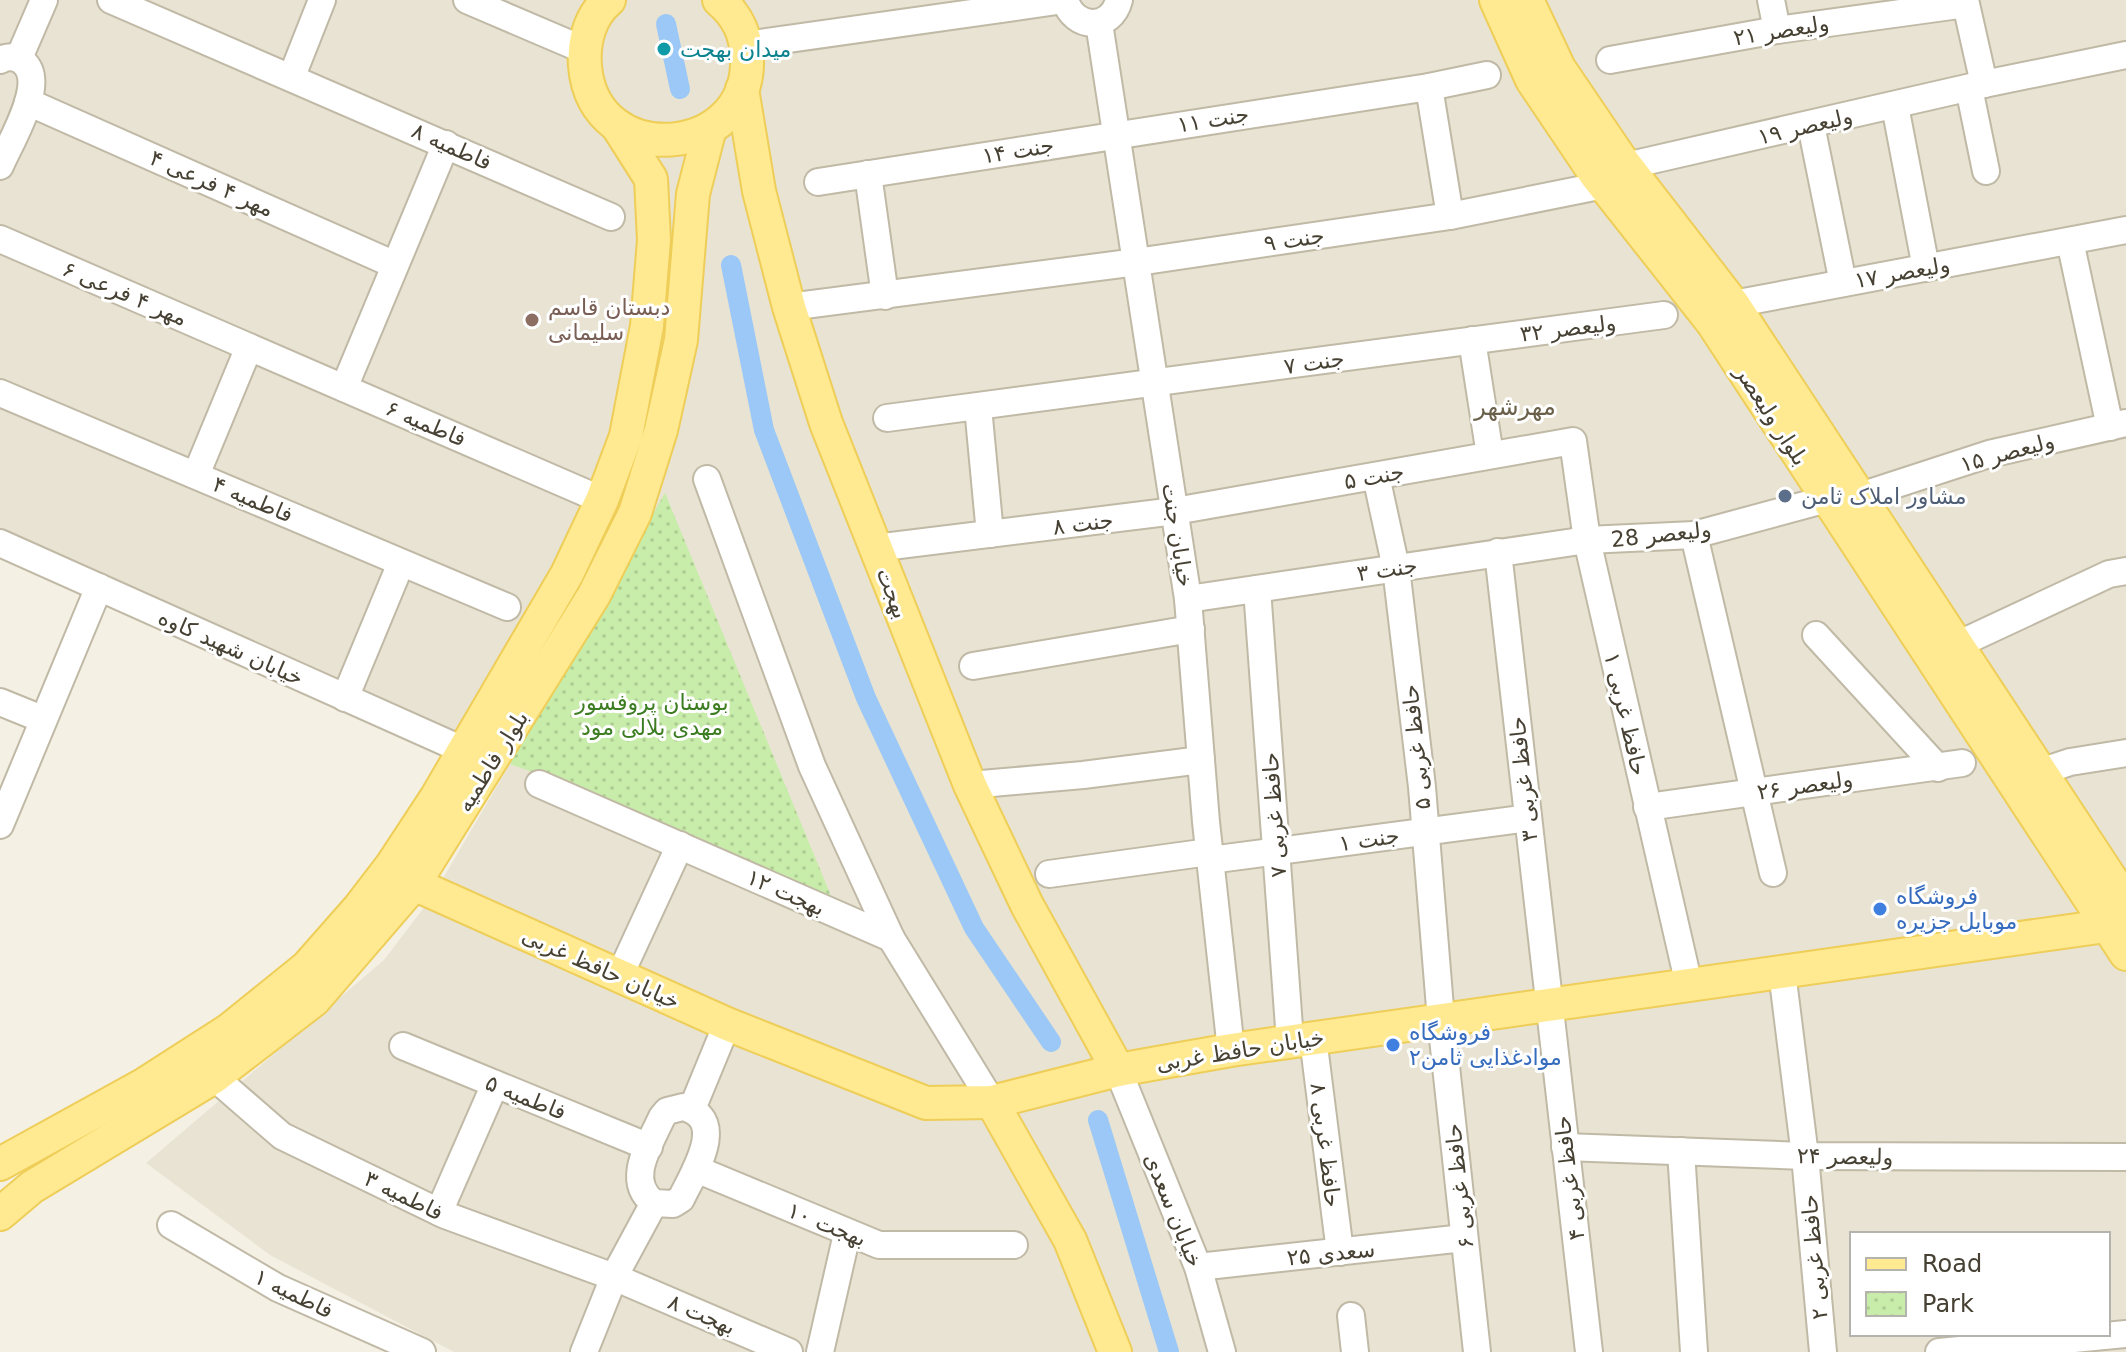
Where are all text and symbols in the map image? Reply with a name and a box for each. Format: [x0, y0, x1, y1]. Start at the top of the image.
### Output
street label: ولیعصر ۲۱ [1731, 11, 1831, 50]
place label: میدان بهجت [680, 37, 791, 62]
marker: میدان بهجت [655, 40, 673, 58]
street label: جنت ۱۱ [1175, 101, 1251, 138]
street label: ولیعصر ۱۹ [1755, 103, 1855, 150]
street label: فاطمیه ۸ [408, 118, 496, 175]
street label: جنت ۱۴ [980, 132, 1056, 169]
street label: مهر ۴ فرعی ۴ [146, 145, 278, 222]
street label: جنت ۹ [1262, 223, 1326, 256]
street label: ولیعصر ۱۷ [1852, 252, 1952, 293]
street label: مهر ۴ فرعی ۶ [59, 256, 191, 331]
place label: دبستان قاسم سلیمانی [548, 295, 670, 345]
street label: ولیعصر ۳۲ [1519, 310, 1617, 347]
marker: دبستان قاسم سلیمانی [523, 311, 541, 329]
street label: جنت ۷ [1282, 346, 1346, 379]
street label: بلوار ولیعصر [1729, 360, 1813, 470]
district label: مهرشهر [1473, 393, 1556, 421]
street label: فاطمیه ۶ [382, 395, 470, 452]
street label: ولیعصر ۱۵ [1957, 428, 2057, 477]
street label: جنت ۵ [1342, 459, 1406, 494]
street label: فاطمیه ۴ [209, 471, 297, 528]
street label: خیابان جنت [1157, 481, 1198, 589]
place label: مشاور املاک ثامن [1801, 484, 1966, 509]
marker: مشاور املاک ثامن [1776, 487, 1794, 505]
street label: جنت ۸ [1051, 507, 1115, 540]
street label: ولیعصر 28 [1610, 517, 1712, 552]
street label: جنت ۳ [1355, 553, 1419, 586]
street label: بهجت [872, 564, 914, 622]
street label: خیابان شهید کاوه [154, 604, 307, 691]
street label: حافظ غربی ۱ [1599, 650, 1652, 778]
street label: حافظ غربی ۵ [1398, 683, 1435, 811]
park label: بوستان پروفسور مهدی بلالی مود [574, 690, 729, 740]
street label: بلوار فاطمیه [452, 706, 533, 816]
street label: حافظ غربی ۳ [1505, 715, 1542, 843]
street label: حافظ غربی ۷ [1258, 751, 1291, 878]
street label: ولیعصر ۲۶ [1756, 766, 1855, 805]
street label: جنت ۱ [1337, 823, 1401, 856]
street label: بهجت ۱۲ [743, 864, 829, 921]
place label: فروشگاه موبایل جزیره [1896, 884, 2017, 934]
marker: فروشگاه موبایل جزیره [1871, 900, 1889, 918]
street label: خیابان حافظ غربی [518, 923, 683, 1014]
place label: فروشگاه موادغذایی ثامن۲ [1409, 1020, 1562, 1070]
street label: خیابان حافظ غربی [1154, 1025, 1326, 1076]
marker: فروشگاه موادغذایی ثامن۲ [1384, 1036, 1402, 1054]
street label: فاطمیه ۵ [482, 1070, 570, 1125]
street label: حافظ غربی ۸ [1305, 1081, 1346, 1209]
street label: حافظ غربی ۴ [1549, 1114, 1590, 1242]
street label: حافظ غربی ۶ [1441, 1122, 1478, 1250]
street label: ولیعصر ۲۴ [1797, 1143, 1893, 1170]
street label: خیابان سعدی [1139, 1150, 1208, 1271]
street label: فاطمیه ۳ [360, 1166, 447, 1225]
street label: حافظ غربی ۲ [1797, 1193, 1832, 1321]
street label: بهجت ۱۰ [784, 1197, 870, 1252]
legend [1850, 1232, 2110, 1336]
street label: سعدی ۲۵ [1286, 1236, 1376, 1271]
text: Road [1922, 1250, 1982, 1278]
street label: فاطمیه ۱ [250, 1264, 337, 1323]
street label: بهجت ۸ [664, 1289, 739, 1340]
text: Park [1922, 1290, 1974, 1318]

